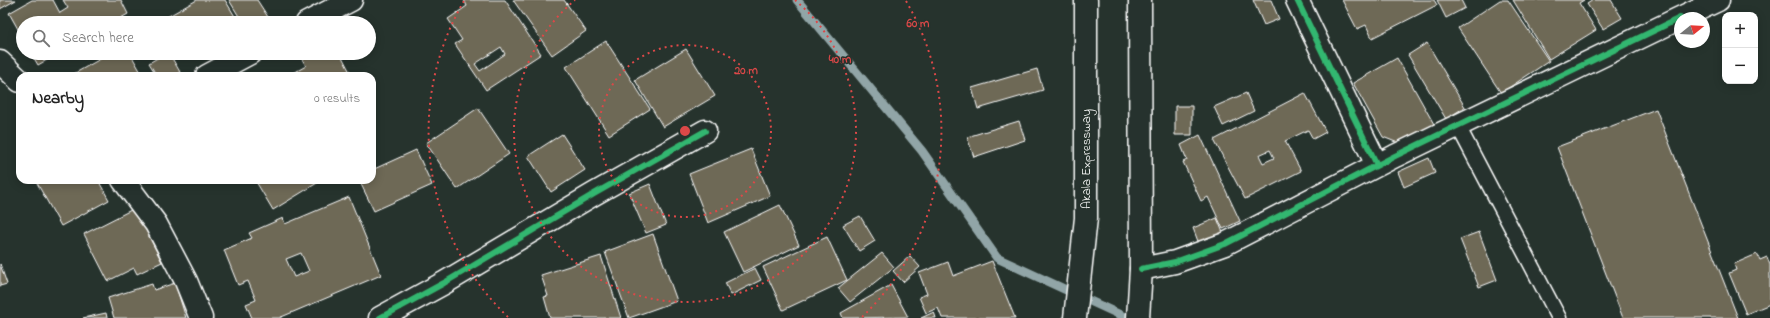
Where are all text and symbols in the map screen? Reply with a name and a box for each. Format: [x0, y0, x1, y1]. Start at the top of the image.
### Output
north arrow [1674, 12, 1710, 48]
map controls [1722, 12, 1758, 84]
button: + [1722, 12, 1758, 48]
text: 60 m [906, 15, 930, 33]
search box [16, 16, 376, 60]
icon: search [30, 27, 52, 49]
text: Search here [62, 27, 134, 49]
button: − [1722, 48, 1758, 84]
text: 40 m [828, 51, 852, 69]
text: 20 m [733, 62, 758, 80]
text: Nearby [32, 86, 84, 111]
text: 0 results [314, 89, 360, 108]
street label: Akala Expressway [1077, 109, 1097, 209]
centre of rings [678, 124, 692, 138]

